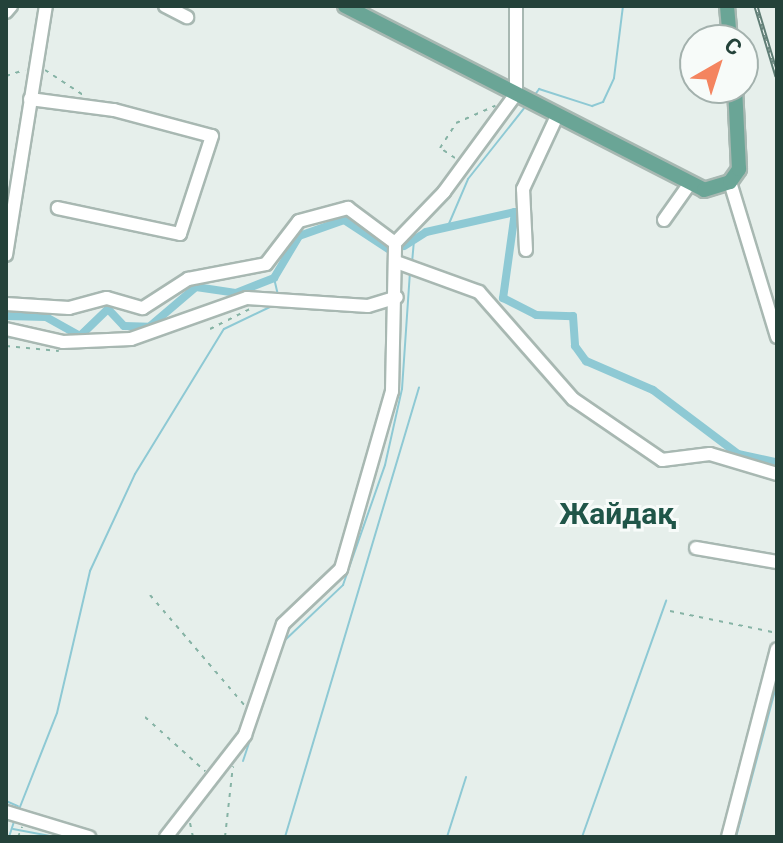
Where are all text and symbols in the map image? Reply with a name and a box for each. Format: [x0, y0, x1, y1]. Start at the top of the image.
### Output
north arrow [679, 24, 759, 104]
text: С [720, 32, 747, 61]
district label: Жайдақ [559, 496, 677, 532]

